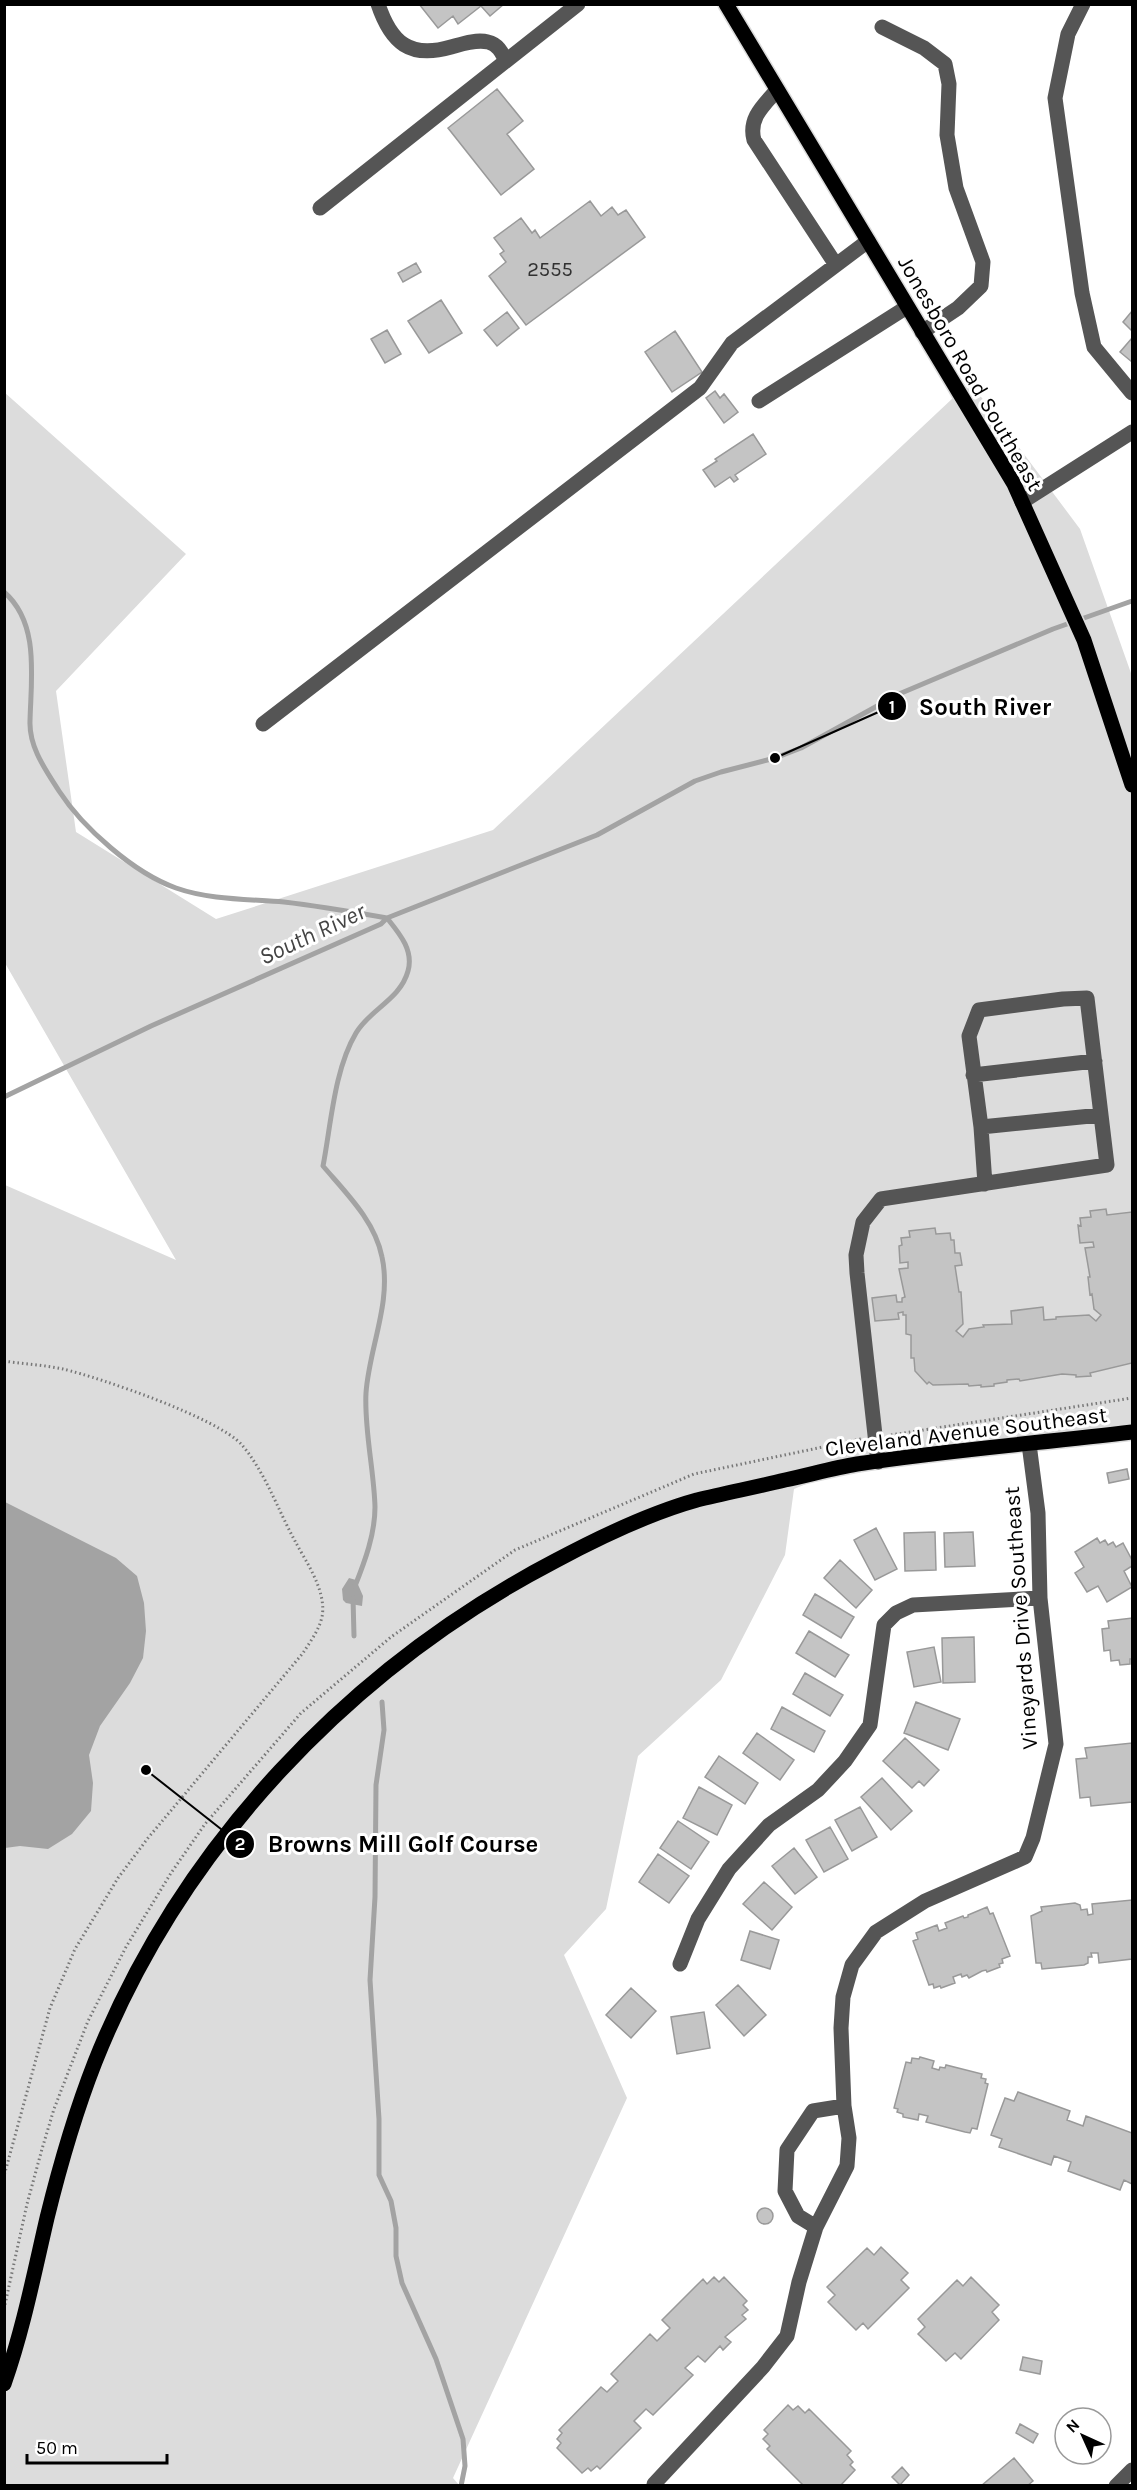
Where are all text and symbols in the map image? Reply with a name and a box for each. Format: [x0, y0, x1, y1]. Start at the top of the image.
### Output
street label: Jonesboro Road Southeast [892, 252, 1048, 495]
house number: 2555 [527, 258, 573, 281]
callout: South River [877, 685, 1063, 727]
text: South River [919, 693, 1052, 721]
text: 1 [889, 696, 895, 718]
water label: South River [254, 897, 370, 971]
street label: Cleveland Avenue Southeast [824, 1402, 1109, 1462]
street label: Vineyards Drive Southeast [999, 1486, 1043, 1750]
callout: Browns Mill Golf Course [225, 1823, 550, 1865]
text: Browns Mill Golf Course [268, 1830, 538, 1858]
text: 2 [235, 1833, 245, 1855]
north arrow [1053, 2406, 1113, 2466]
text: N [1062, 2415, 1084, 2437]
scale bar [27, 2427, 166, 2465]
text: 50 m [36, 2437, 78, 2459]

